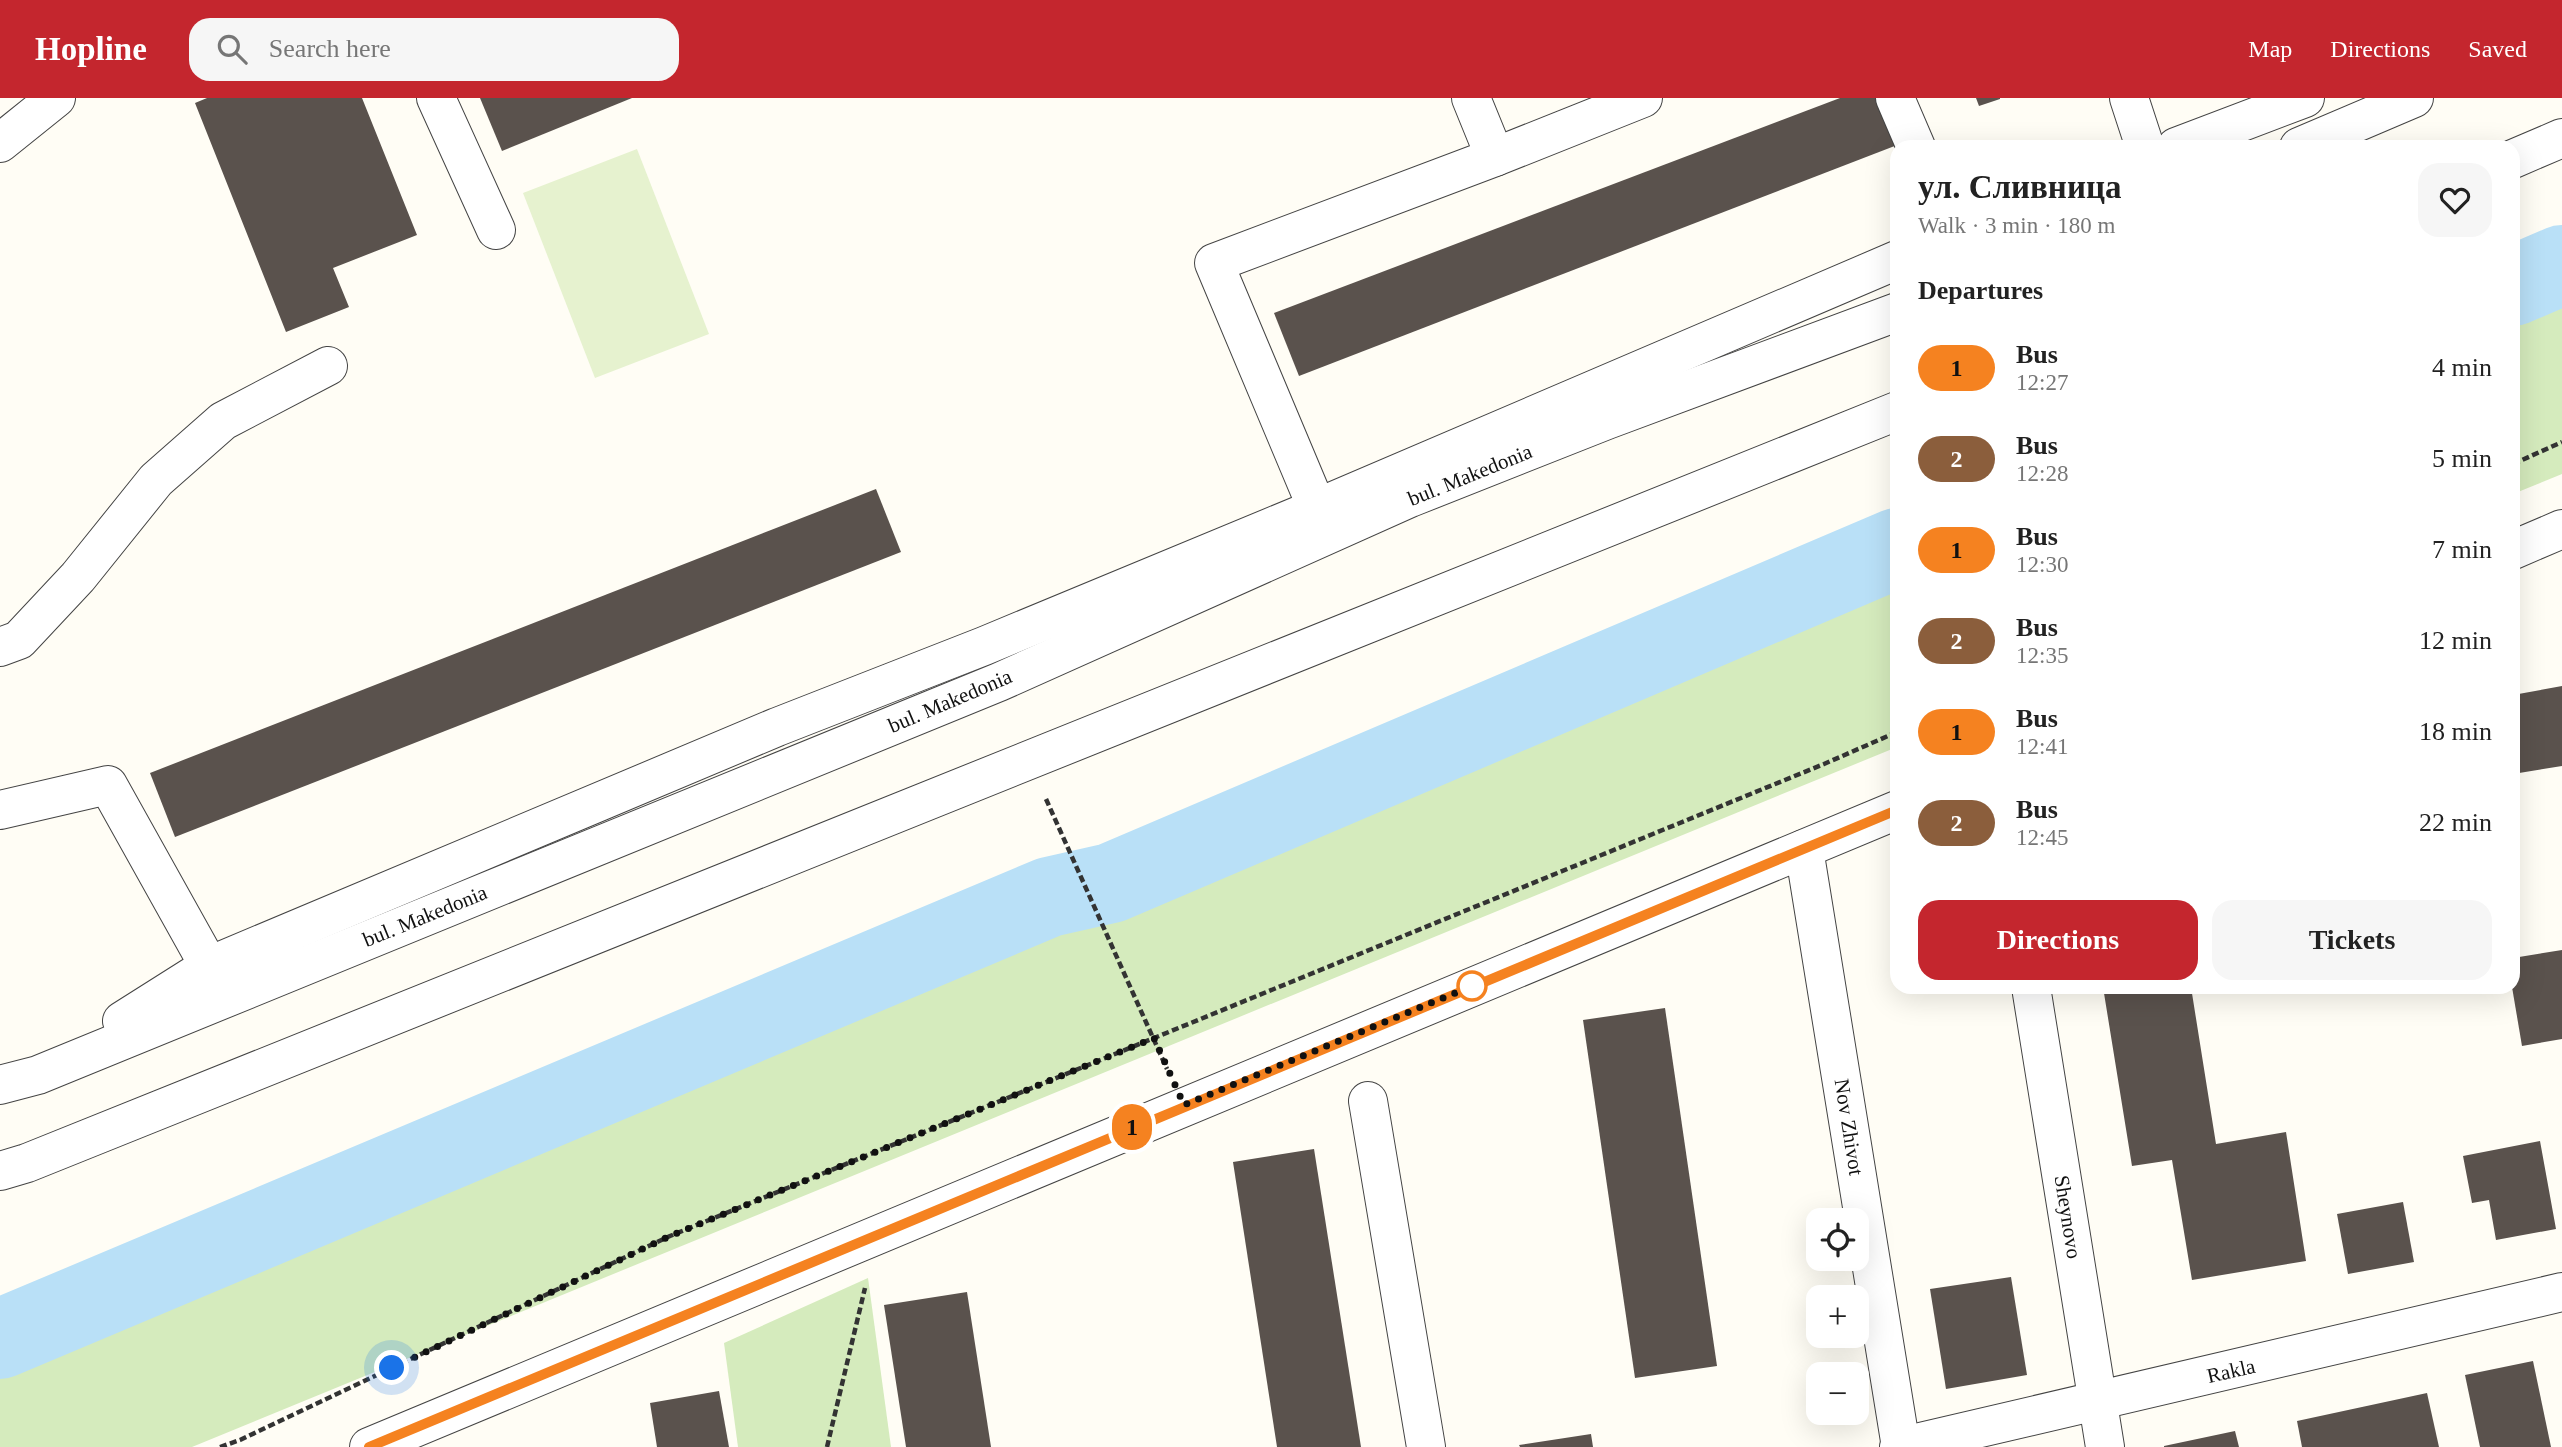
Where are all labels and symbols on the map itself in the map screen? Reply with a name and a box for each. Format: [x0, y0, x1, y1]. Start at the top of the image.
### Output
street label: bul. Makedonia [1404, 439, 1536, 511]
street label: bul. Makedonia [885, 664, 1016, 738]
street label: bul. Makedonia [359, 880, 491, 952]
unlabelled marker [1457, 971, 1487, 1001]
street label: Nov Zhivot [1830, 1077, 1868, 1177]
line badge: 1 [1109, 1104, 1155, 1150]
street label: Sheynovo [2050, 1174, 2086, 1260]
your location [374, 1350, 409, 1385]
street label: Rakla [2204, 1354, 2258, 1388]

